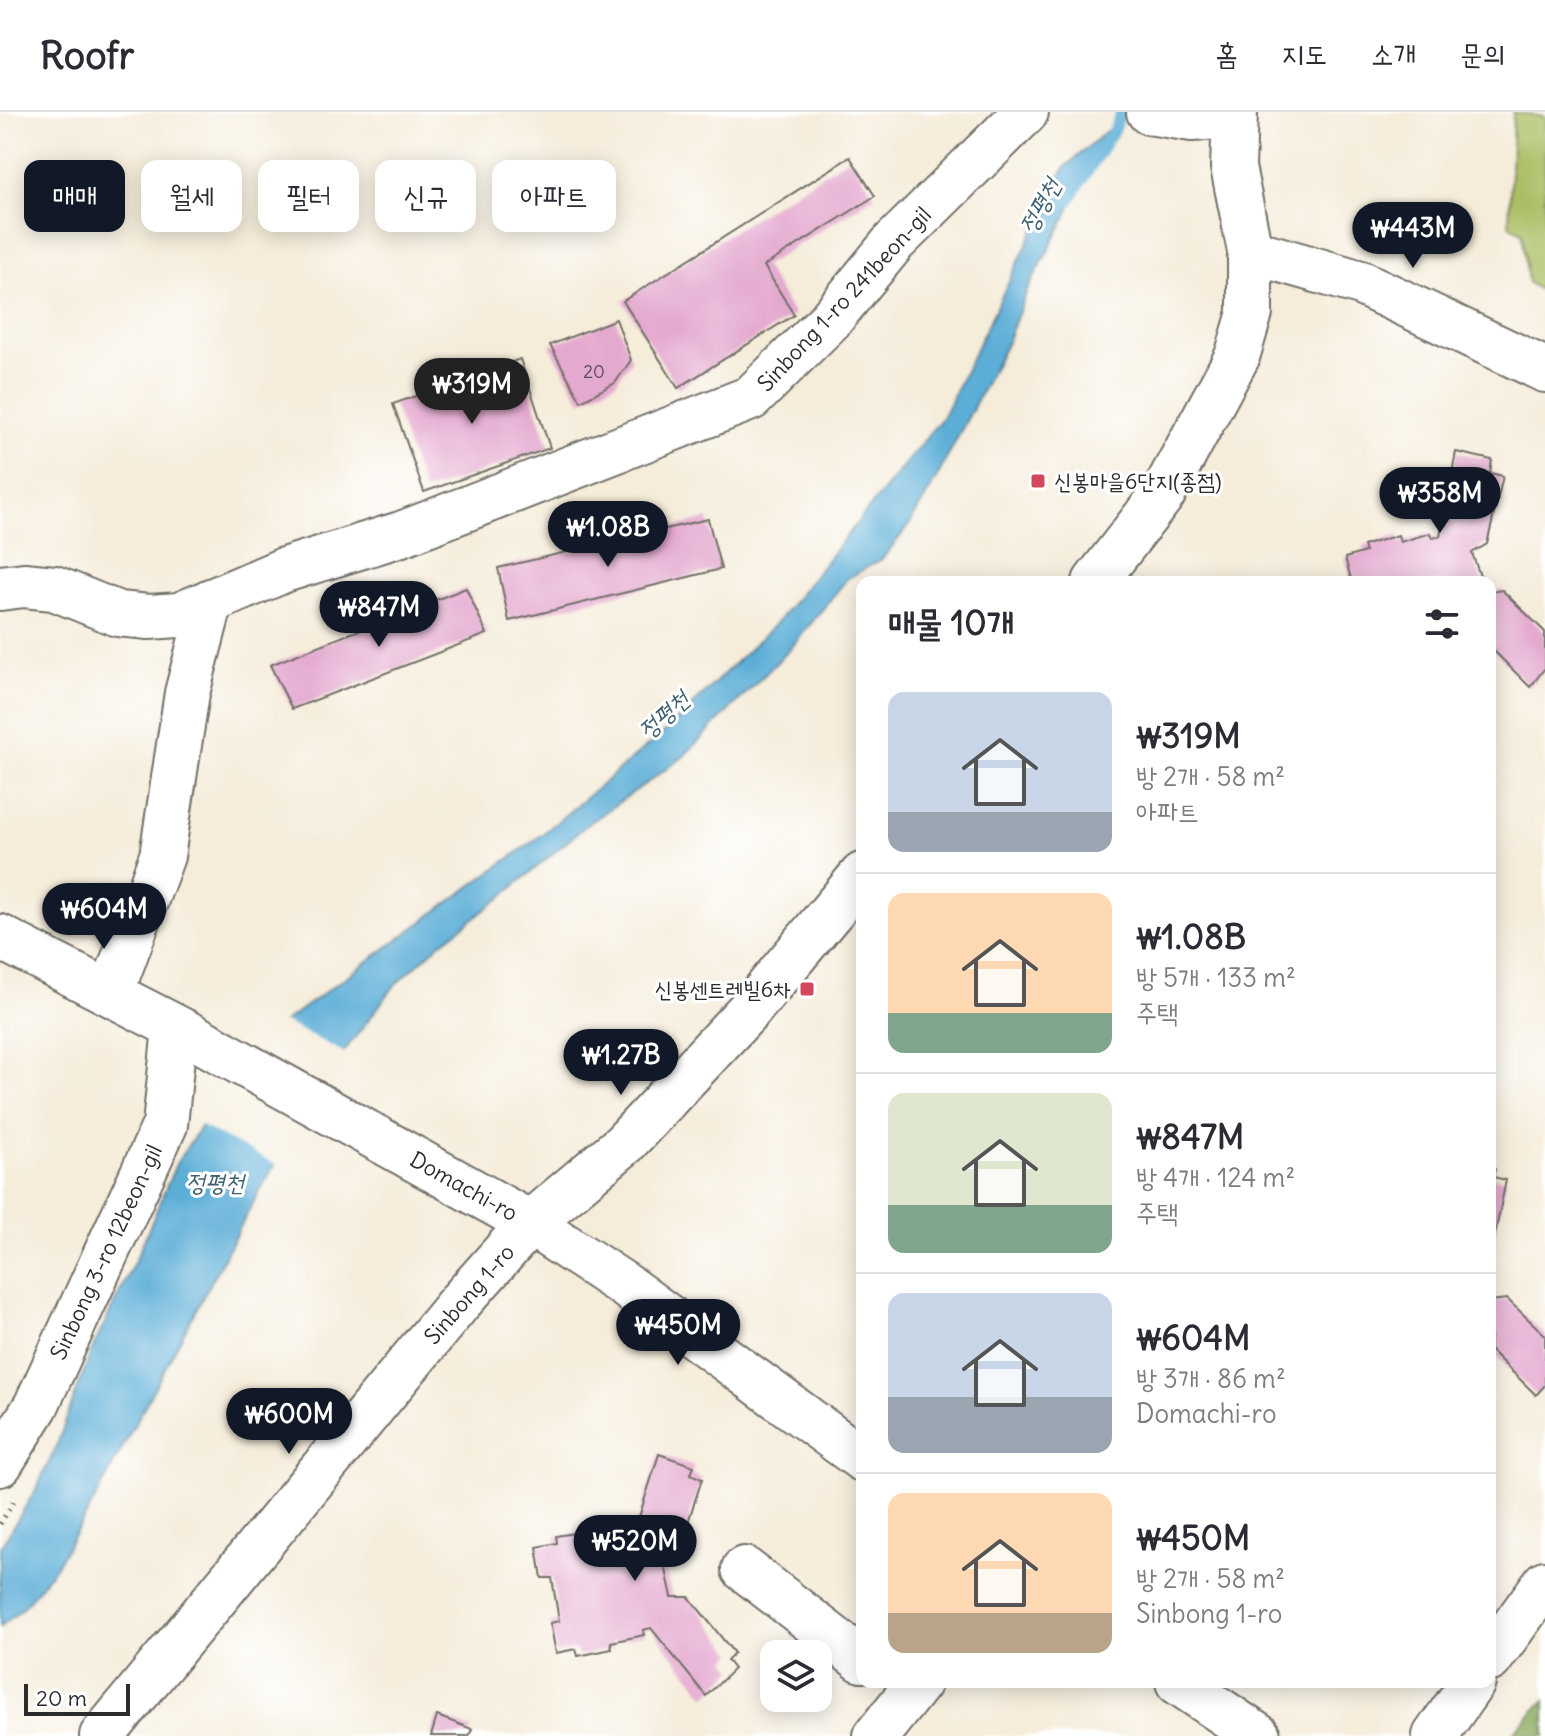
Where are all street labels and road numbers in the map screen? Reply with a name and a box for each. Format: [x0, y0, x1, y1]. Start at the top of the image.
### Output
street label: Sinbong 1-ro 241beon-gil [751, 201, 937, 397]
street label: Sinbong 3-ro 12beon-gil [44, 1140, 168, 1364]
street label: Domachi-ro [405, 1145, 523, 1227]
street label: Sinbong 1-ro [418, 1238, 520, 1350]

